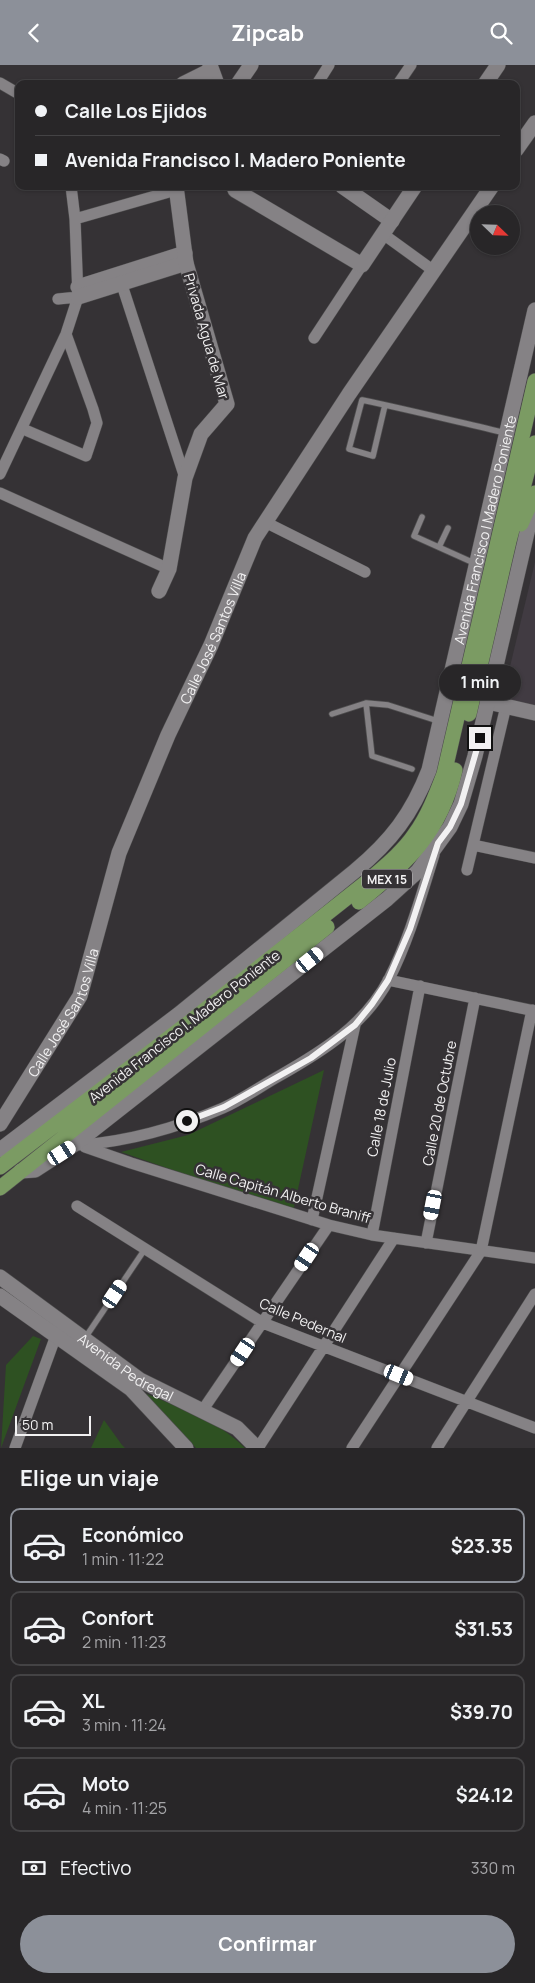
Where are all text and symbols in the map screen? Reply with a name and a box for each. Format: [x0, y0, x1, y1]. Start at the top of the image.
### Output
text: Zipcab [231, 18, 304, 48]
icon: back [20, 19, 48, 47]
icon: search [487, 19, 515, 47]
text: Calle Los Ejidos [65, 98, 207, 124]
text: Avenida Francisco I. Madero Poniente [65, 147, 406, 173]
north arrow [470, 205, 520, 255]
map controls [470, 205, 520, 255]
street label: Privada Agua de Mar [180, 271, 234, 401]
street label: Avenida Francisco I Madero Poniente [449, 413, 520, 646]
street label: Calle José Santos Villa [175, 569, 250, 707]
callout: 1 min [439, 665, 521, 701]
text: 1 min [460, 671, 500, 693]
route end [469, 727, 491, 749]
road number: MEX 15 [362, 869, 412, 889]
street label: Avenida Francisco I. Madero Poniente [84, 945, 284, 1107]
car [293, 945, 326, 975]
street label: Calle José Santos Villa [22, 946, 102, 1080]
street label: Calle 20 de Octubre [418, 1039, 460, 1167]
street label: Calle 18 de Julio [362, 1056, 400, 1158]
route start [176, 1110, 198, 1132]
car [45, 1139, 78, 1167]
street label: Calle Capitán Alberto Braniff [193, 1159, 373, 1227]
car [422, 1189, 443, 1221]
car [292, 1240, 321, 1274]
car [100, 1277, 129, 1311]
street label: Calle Pedernal [257, 1293, 349, 1347]
street label: Avenida Pedregal [75, 1328, 177, 1405]
car [228, 1335, 257, 1369]
car [382, 1362, 415, 1388]
scale bar [15, 1413, 91, 1436]
text: 50 m [22, 1415, 53, 1434]
text: Elige un viaje [20, 1463, 159, 1493]
text: Económico [82, 1522, 184, 1548]
icon: car [22, 1523, 67, 1568]
text: $23.35 [451, 1533, 513, 1559]
text: 1 min · 11:22 [82, 1548, 164, 1570]
text: Confort [82, 1605, 154, 1631]
icon: car [22, 1606, 67, 1651]
text: $31.53 [455, 1616, 513, 1642]
text: 2 min · 11:23 [82, 1631, 166, 1653]
text: XL [82, 1688, 105, 1714]
icon: car [22, 1689, 67, 1734]
text: $39.70 [450, 1699, 513, 1725]
text: 3 min · 11:24 [82, 1714, 166, 1736]
text: Moto [82, 1771, 129, 1797]
icon: car [22, 1772, 67, 1817]
text: $24.12 [456, 1782, 513, 1808]
text: 4 min · 11:25 [82, 1797, 167, 1819]
icon: cash [20, 1854, 48, 1882]
text: Efectivo [60, 1855, 131, 1881]
text: 330 m [471, 1857, 515, 1879]
button: Confirmar [20, 1915, 515, 1973]

